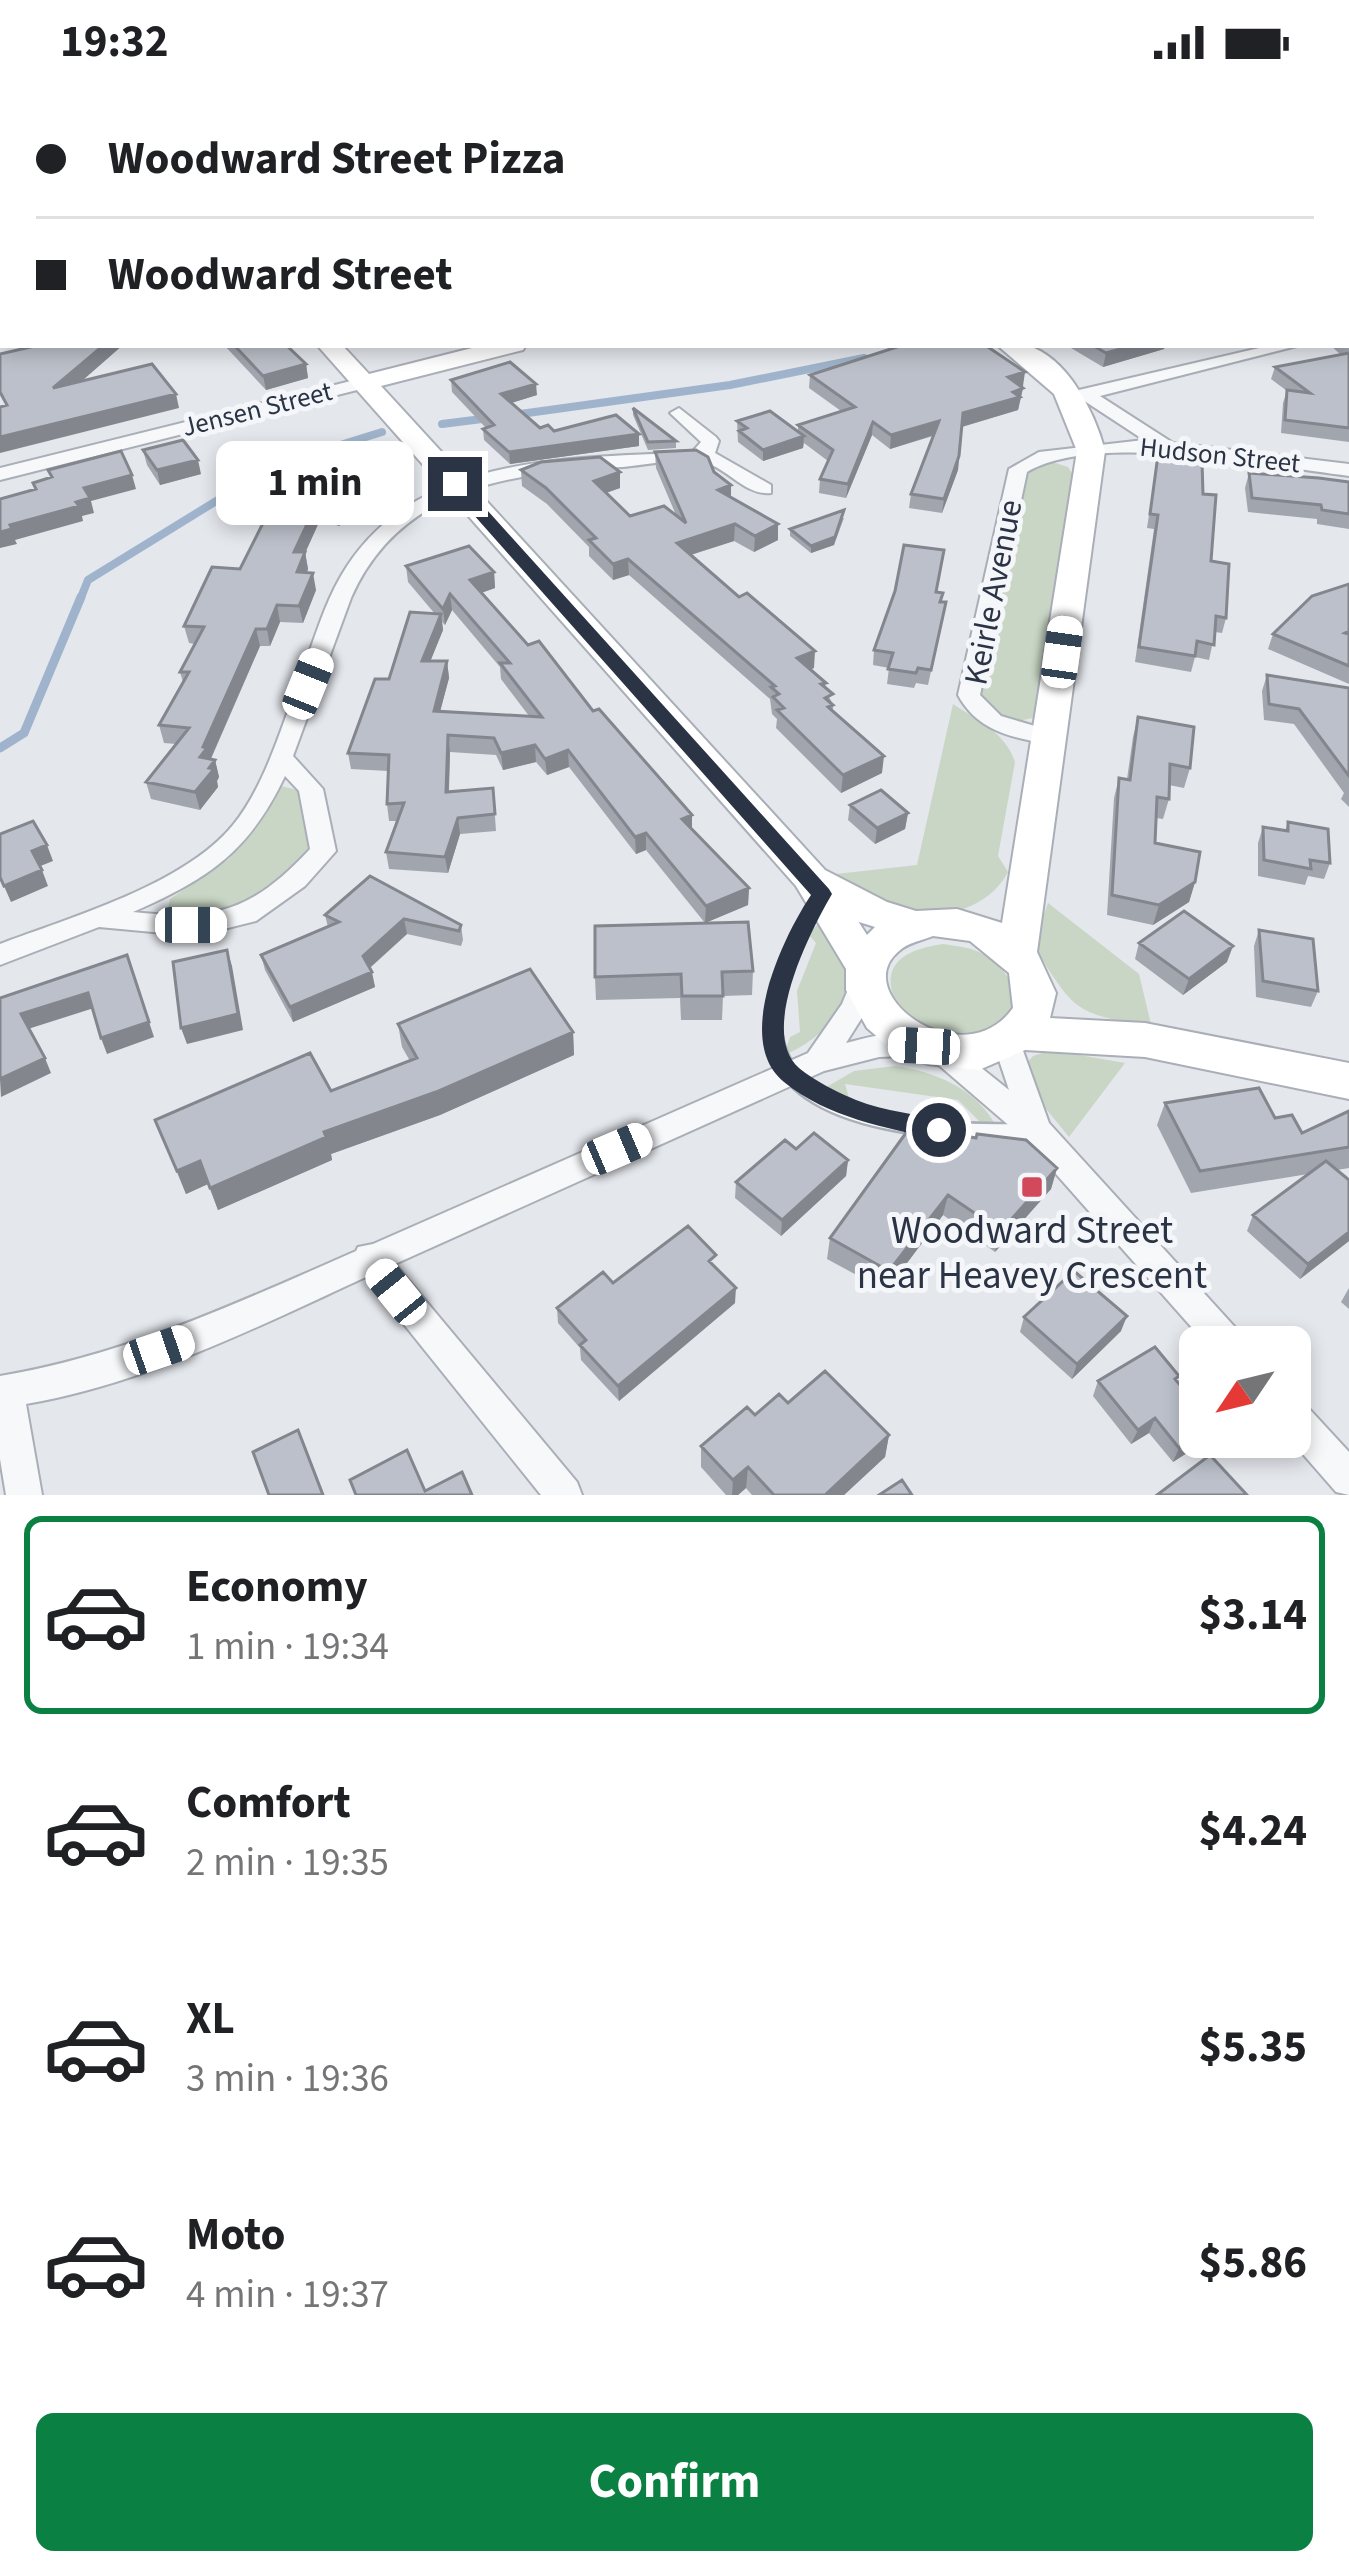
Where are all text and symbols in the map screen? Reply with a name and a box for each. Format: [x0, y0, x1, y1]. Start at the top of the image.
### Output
text: 19:32 [60, 10, 169, 74]
text: Woodward Street Pizza [108, 127, 565, 191]
text: Woodward Street [108, 243, 453, 307]
street label: Jensen Street [178, 372, 336, 447]
street label: Hudson Street [1138, 428, 1302, 483]
callout: 1 min [215, 442, 413, 526]
text: 1 min [268, 455, 362, 511]
route end [428, 457, 482, 511]
street label: Keirle Avenue [952, 496, 1034, 689]
car [1039, 614, 1085, 690]
car [278, 644, 338, 724]
car [155, 907, 227, 943]
car [887, 1026, 961, 1066]
route start [912, 1103, 966, 1157]
car [577, 1118, 657, 1180]
marker: Woodward Street near Heavey Crescent [1019, 1174, 1045, 1200]
place label: Woodward Street near Heavey Crescent [857, 1203, 1207, 1304]
car [359, 1253, 433, 1331]
car [119, 1321, 199, 1379]
north arrow [1179, 1326, 1311, 1458]
map controls [1179, 1326, 1311, 1458]
text: Economy [186, 1555, 368, 1619]
icon: car [42, 1561, 150, 1669]
text: $3.14 [1198, 1583, 1307, 1647]
text: 1 min · 19:34 [186, 1619, 389, 1675]
text: Comfort [186, 1771, 351, 1835]
icon: car [42, 1777, 150, 1885]
text: $4.24 [1198, 1799, 1307, 1863]
text: 2 min · 19:35 [186, 1835, 389, 1891]
text: XL [186, 1987, 235, 2051]
icon: car [42, 1993, 150, 2101]
text: $5.35 [1198, 2015, 1307, 2079]
text: 3 min · 19:36 [186, 2051, 389, 2107]
text: Moto [186, 2203, 285, 2267]
icon: car [42, 2209, 150, 2317]
text: $5.86 [1198, 2231, 1307, 2295]
text: 4 min · 19:37 [186, 2267, 389, 2323]
button: Confirm [36, 2413, 1313, 2551]

